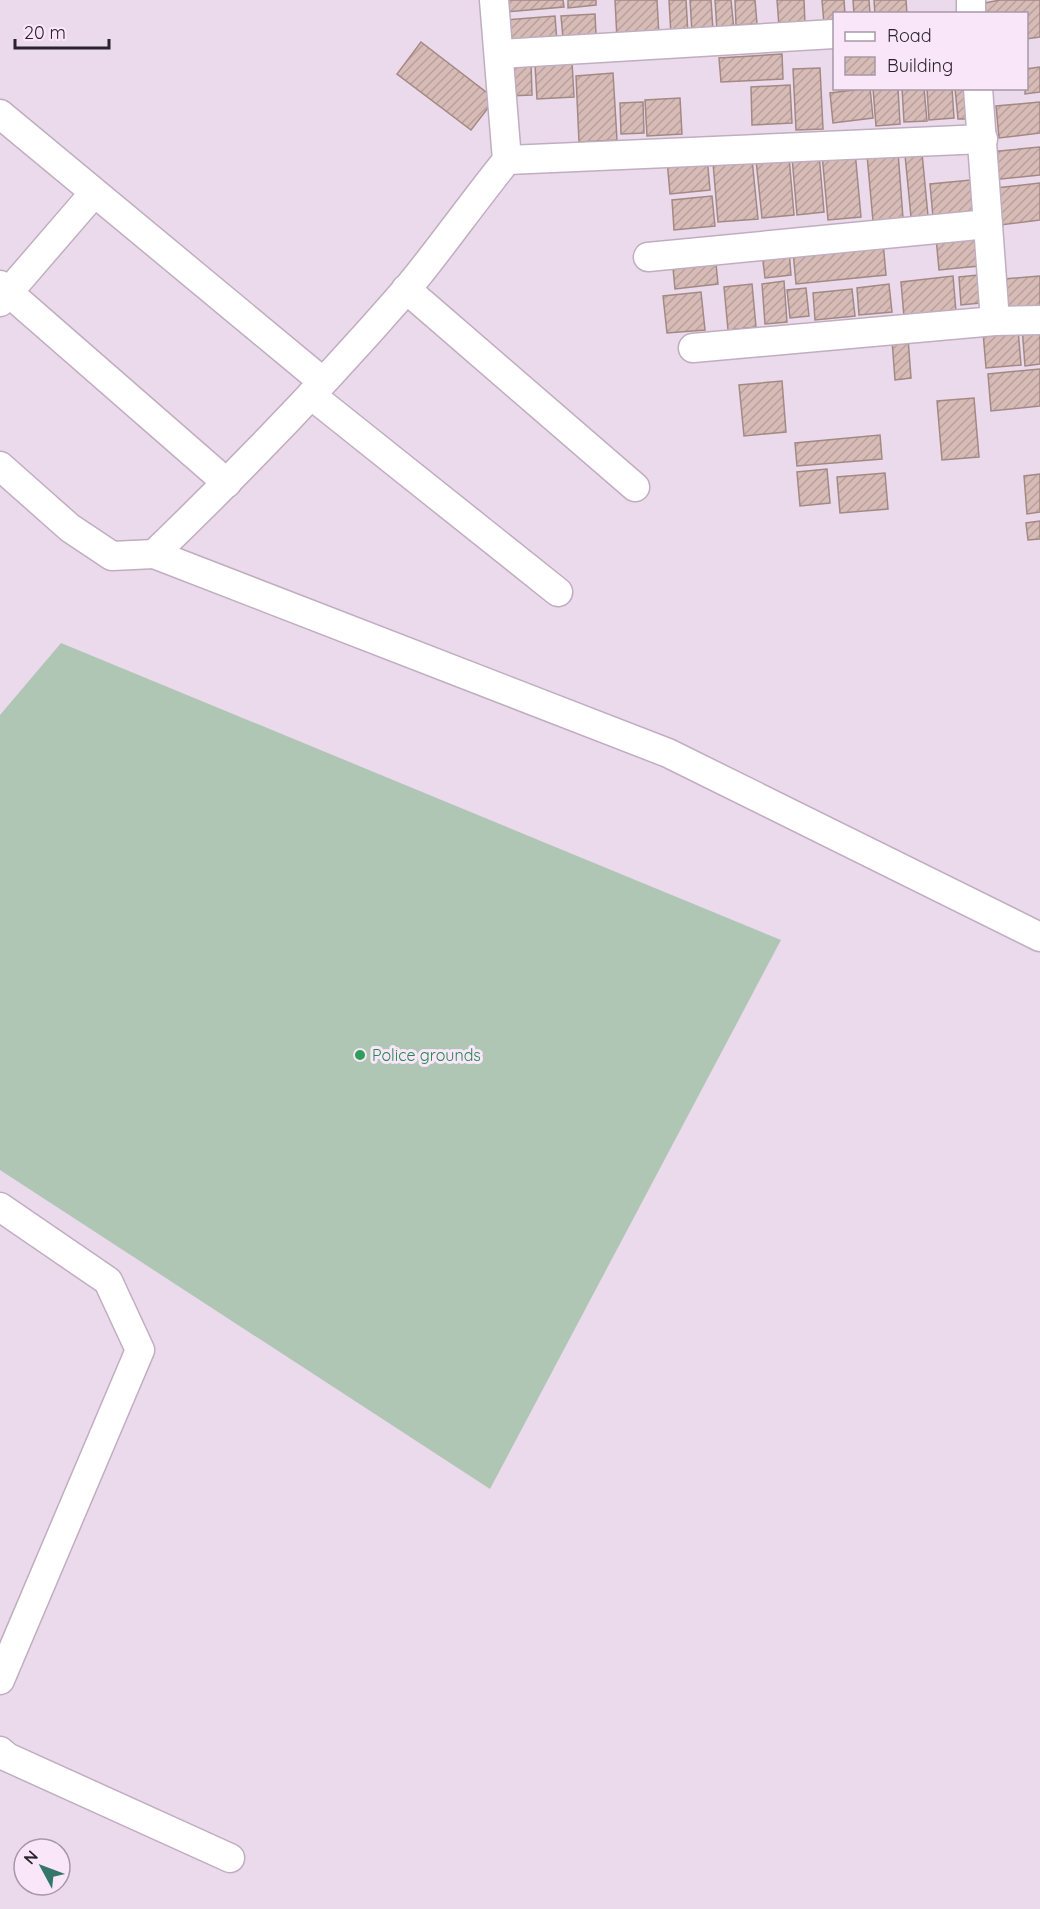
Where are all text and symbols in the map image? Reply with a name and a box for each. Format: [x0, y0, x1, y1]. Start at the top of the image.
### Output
scale bar [15, 12, 110, 50]
legend [833, 12, 1028, 90]
text: 20 m [24, 21, 66, 44]
text: Road [887, 24, 932, 47]
text: Building [887, 54, 953, 77]
place label: Police grounds [372, 1045, 481, 1065]
marker: Police grounds [353, 1048, 367, 1062]
north arrow [12, 1837, 72, 1897]
text: N [19, 1846, 42, 1868]

